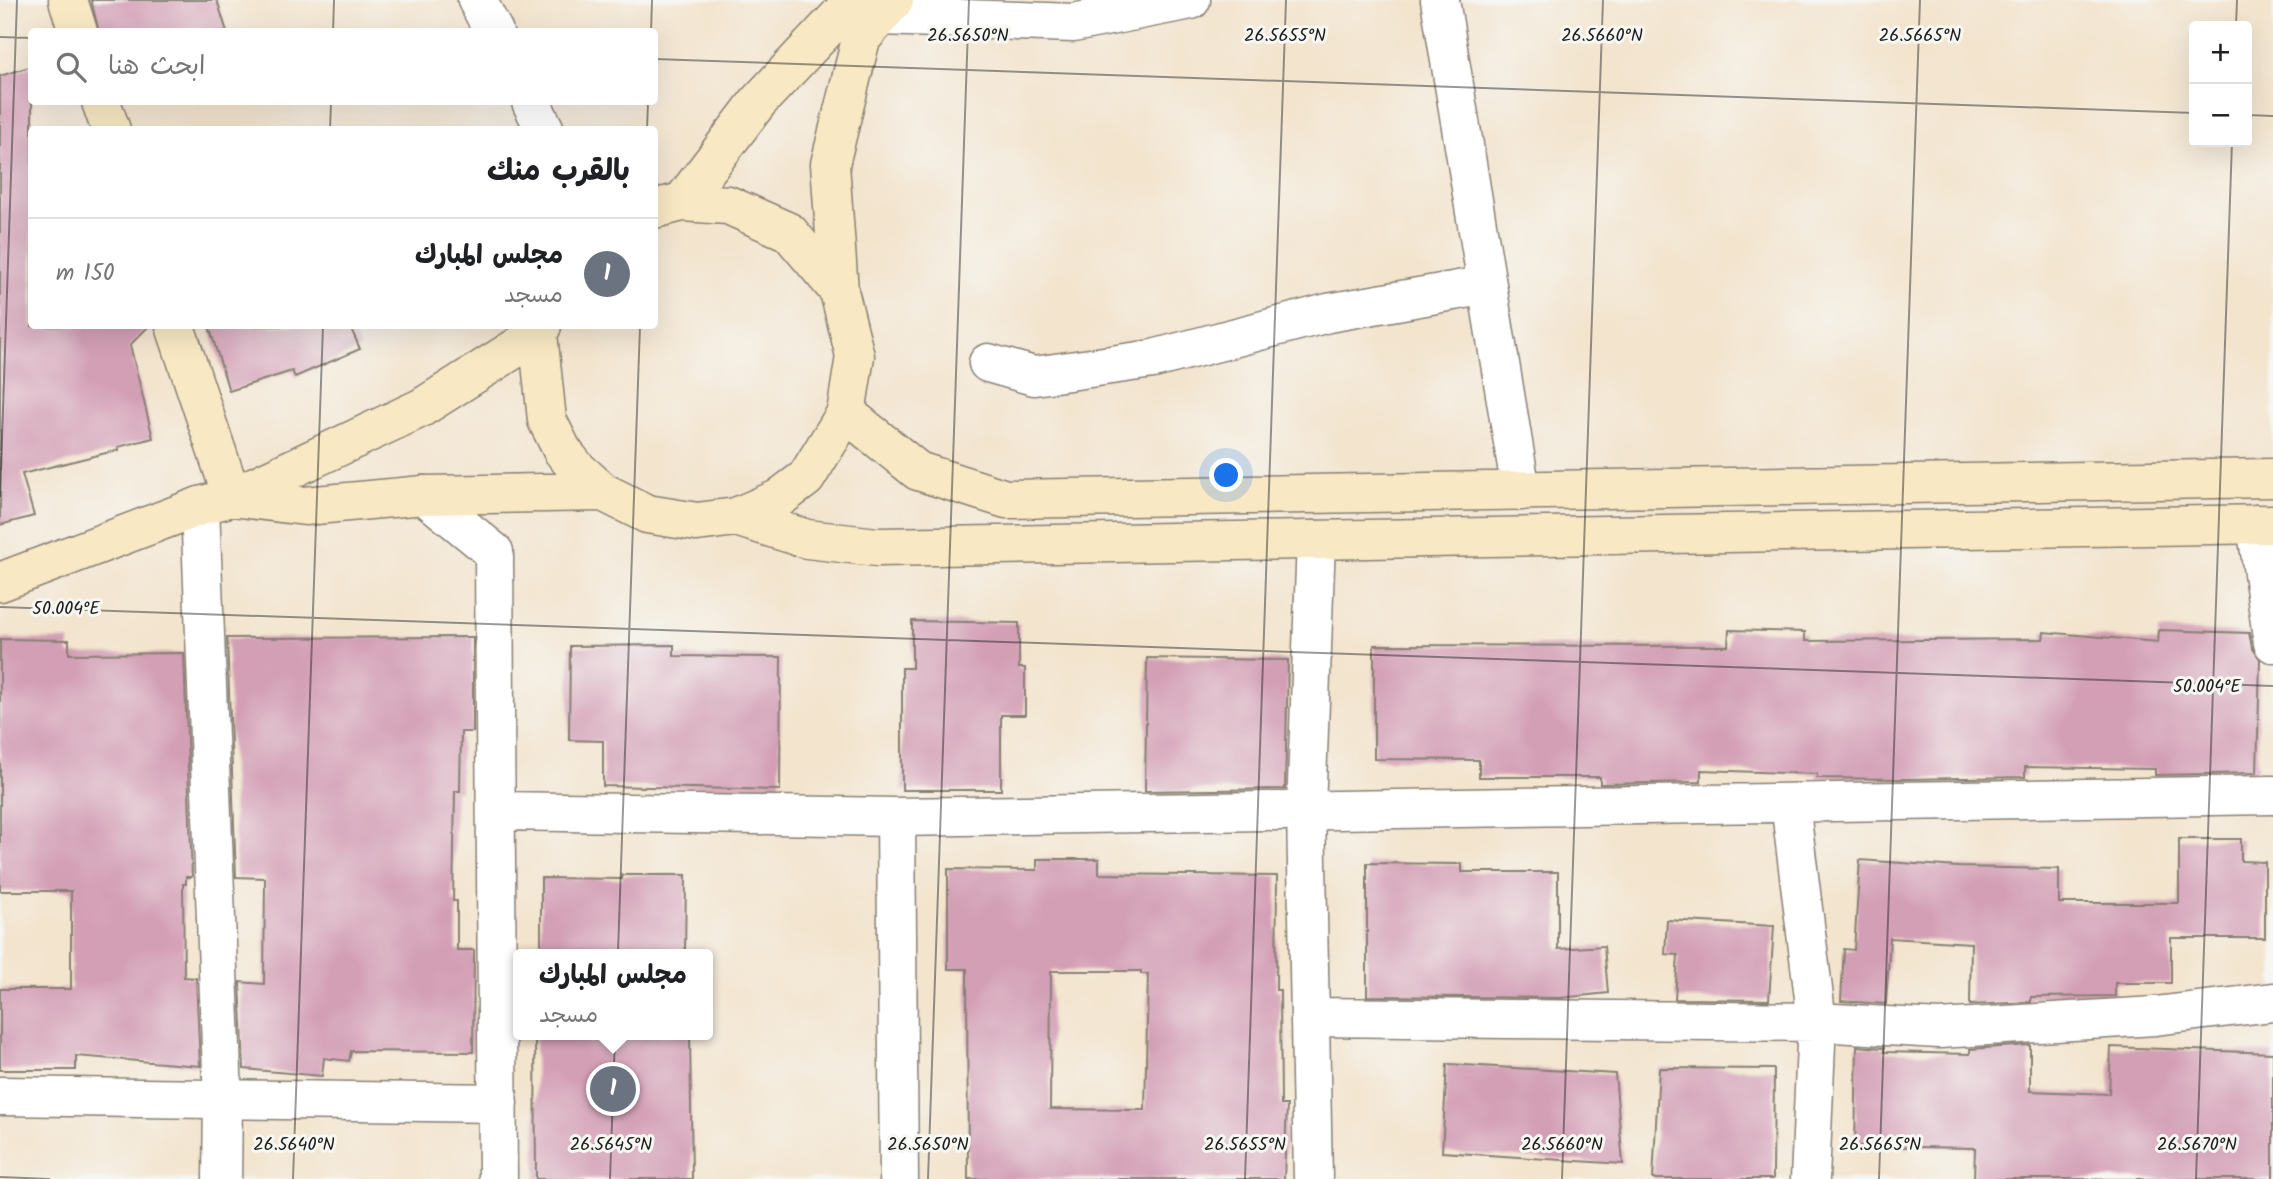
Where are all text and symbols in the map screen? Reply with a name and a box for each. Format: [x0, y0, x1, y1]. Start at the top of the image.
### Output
map controls [2189, 21, 2252, 147]
button: + [2189, 21, 2252, 84]
text: 26.5650°N [927, 22, 1009, 51]
text: 26.5655°N [1244, 22, 1326, 51]
text: 26.5660°N [1561, 22, 1643, 51]
text: 26.5665°N [1879, 22, 1961, 51]
search box [28, 28, 658, 105]
text: ابحث هنا [108, 46, 205, 88]
icon: search [52, 48, 90, 86]
button: − [2189, 84, 2252, 147]
text: بالقرب منك [487, 148, 630, 196]
text: مجلس المبارك [415, 235, 563, 277]
text: 150 m [56, 256, 115, 292]
text: 1 [604, 256, 610, 292]
text: مسجد [504, 278, 563, 314]
your location [1209, 458, 1243, 492]
text: 50.004°E [32, 595, 100, 624]
text: 50.004°E [2173, 673, 2241, 702]
popup [513, 949, 713, 1040]
text: مجلس المبارك [539, 955, 687, 997]
text: مسجد [539, 998, 598, 1034]
pin: 1 [590, 1063, 636, 1115]
text: 26.5640°N [253, 1131, 335, 1160]
text: 26.5645°N [570, 1131, 652, 1160]
text: 26.5650°N [887, 1131, 969, 1160]
text: 26.5655°N [1204, 1131, 1286, 1160]
text: 26.5660°N [1521, 1131, 1603, 1160]
text: 26.5665°N [1839, 1131, 1921, 1160]
text: 26.5670°N [2157, 1131, 2237, 1160]

